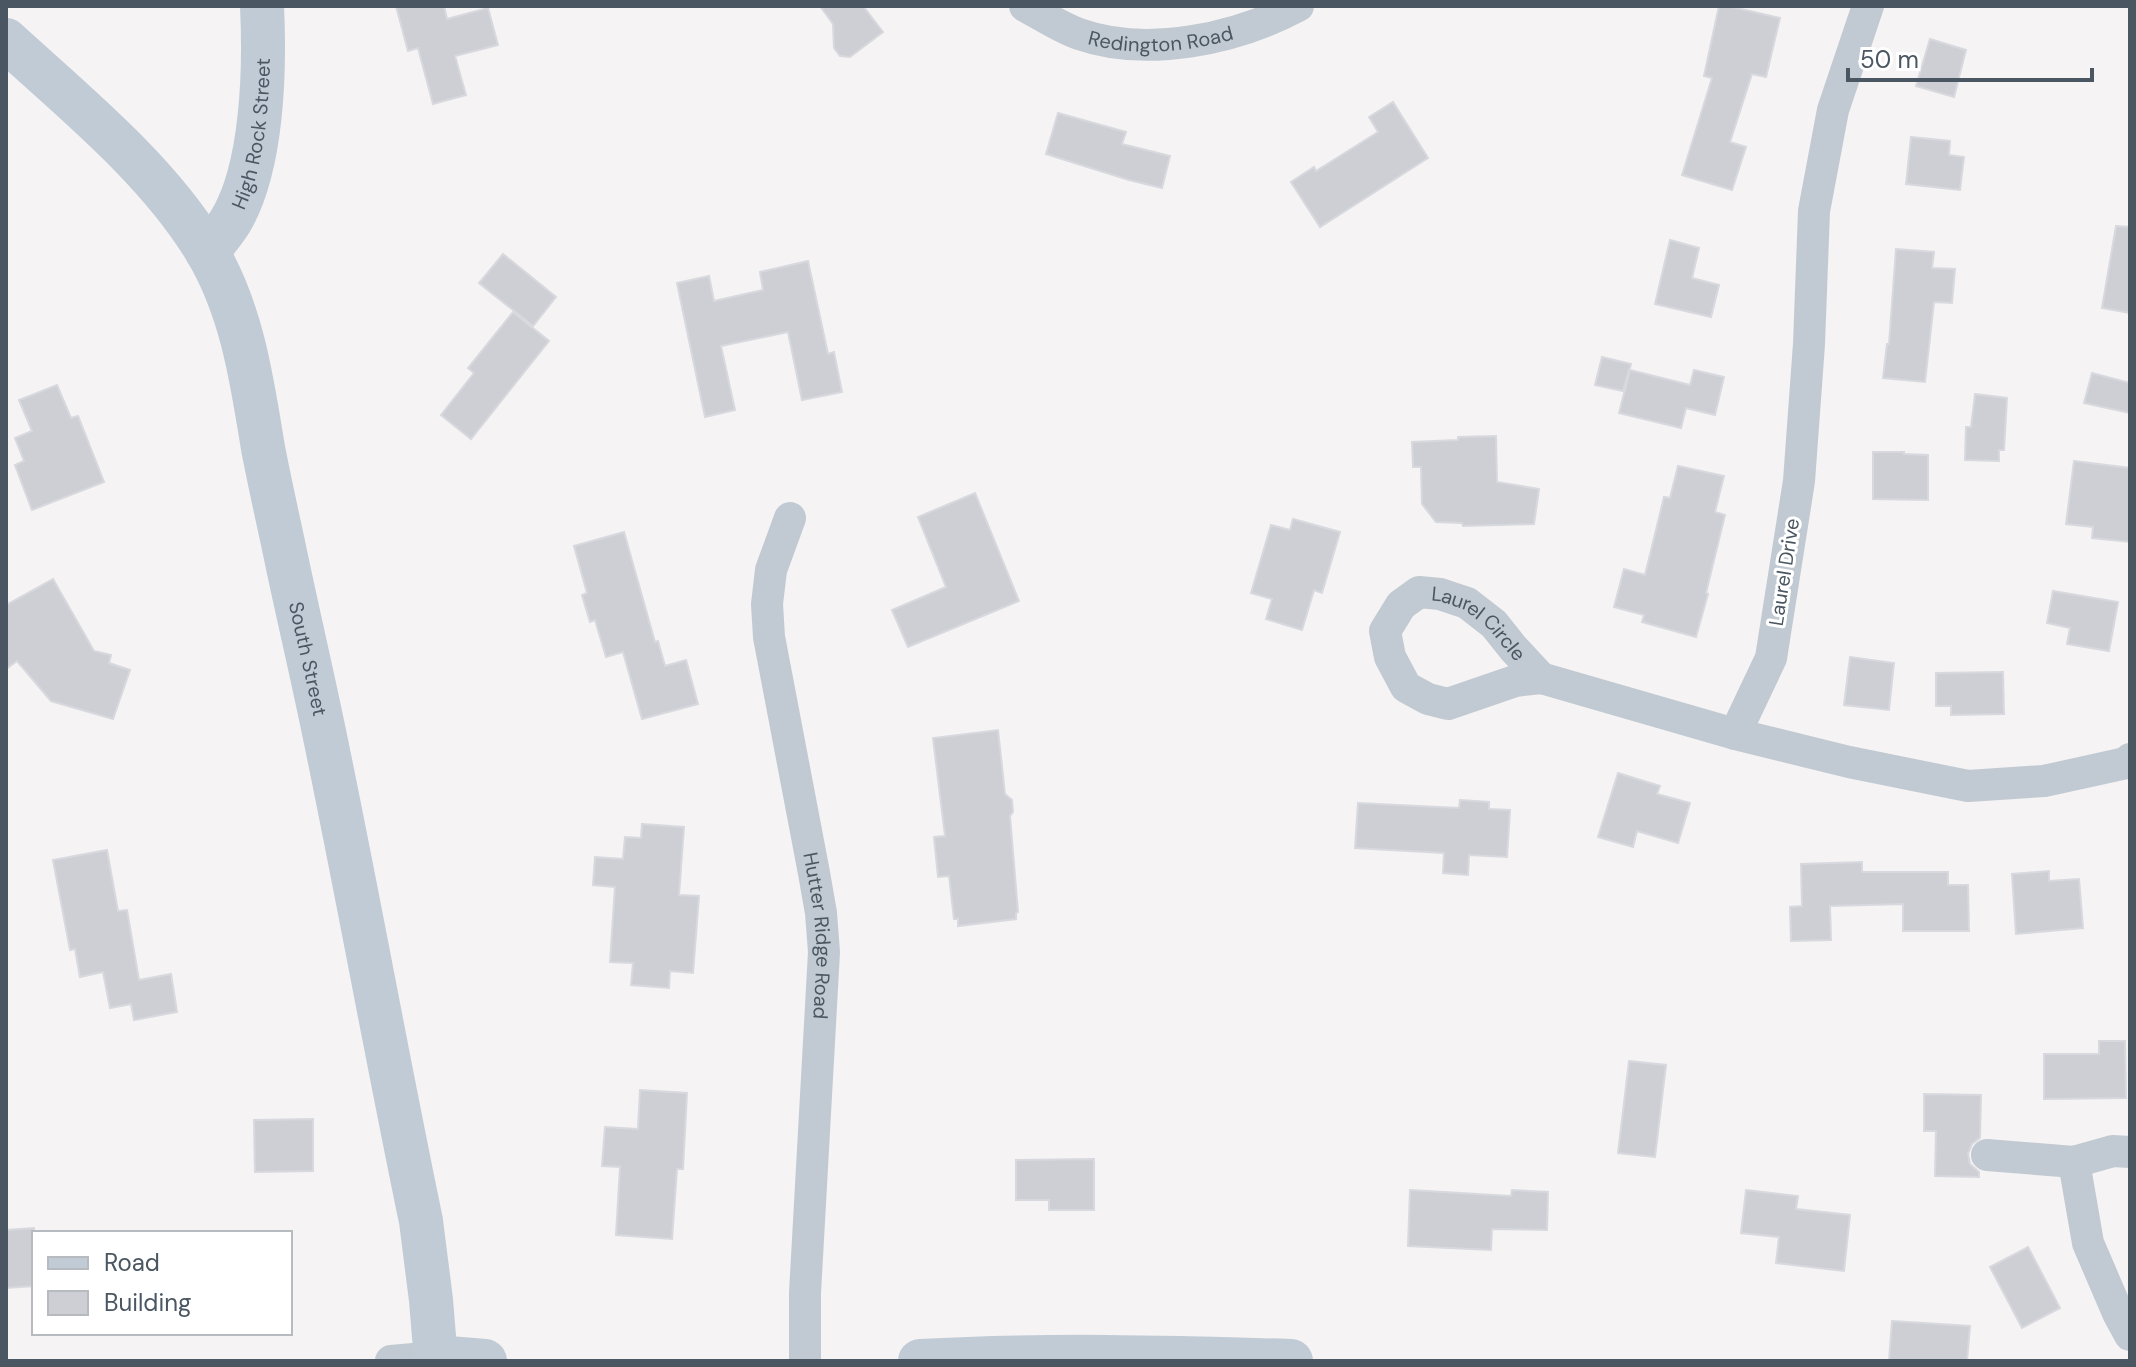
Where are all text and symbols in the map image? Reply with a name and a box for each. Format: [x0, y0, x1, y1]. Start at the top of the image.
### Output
street label: Redington Road [1086, 20, 1236, 58]
scale bar [1848, 32, 2092, 82]
text: 50 m [1860, 44, 1919, 75]
street label: High Rock Street [225, 58, 276, 213]
street label: Laurel Drive [1763, 516, 1805, 628]
street label: Laurel Circle [1431, 580, 1531, 666]
street label: South Street [283, 599, 333, 718]
street label: Hutter Ridge Road [797, 850, 837, 1020]
legend [32, 1231, 292, 1335]
text: Road [104, 1247, 160, 1278]
text: Building [104, 1287, 191, 1318]

